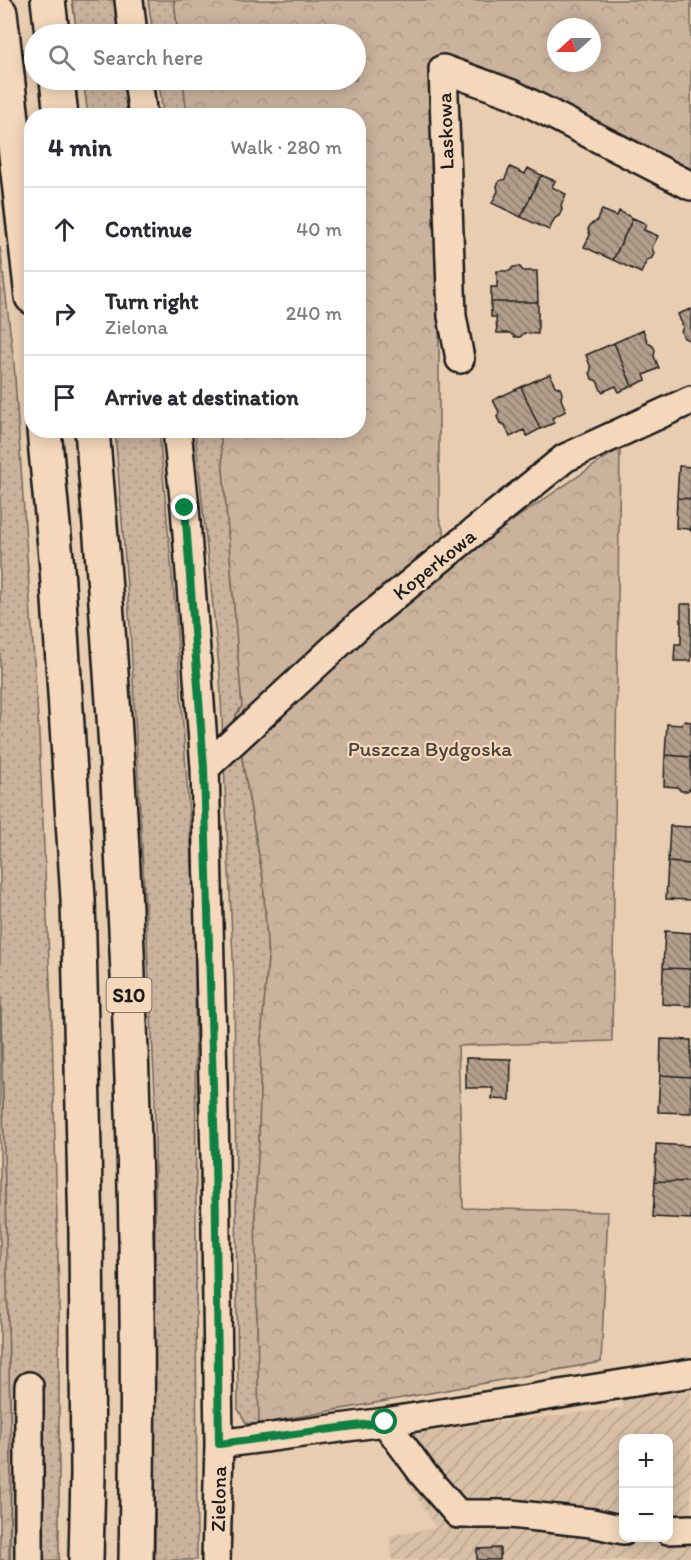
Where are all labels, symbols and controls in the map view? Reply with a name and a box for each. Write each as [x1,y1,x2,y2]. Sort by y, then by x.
north arrow [547,18,601,72]
search box [24,24,366,90]
icon: search [45,41,78,74]
text: Search here [93,44,203,71]
street label: Laskowa [431,92,459,170]
text: 4 min [48,131,112,163]
text: Walk · 280 m [230,135,342,159]
icon: ahead [48,213,81,246]
text: Continue [105,216,192,243]
text: 40 m [296,217,342,241]
text: Turn right [105,288,199,315]
icon: right [48,297,81,330]
text: 240 m [286,301,342,325]
text: Zielona [105,315,168,339]
icon: arrive [48,381,81,414]
text: Arrive at destination [105,384,299,411]
route end [171,494,197,520]
street label: Koperkowa [387,523,481,605]
park label: Puszcza Bydgoska [348,736,512,761]
road number: S10 [106,978,152,1012]
route start [371,1408,397,1434]
map controls [619,1434,673,1542]
button: + [619,1434,673,1488]
street label: Zielona [205,1466,231,1532]
button: − [619,1488,673,1542]

